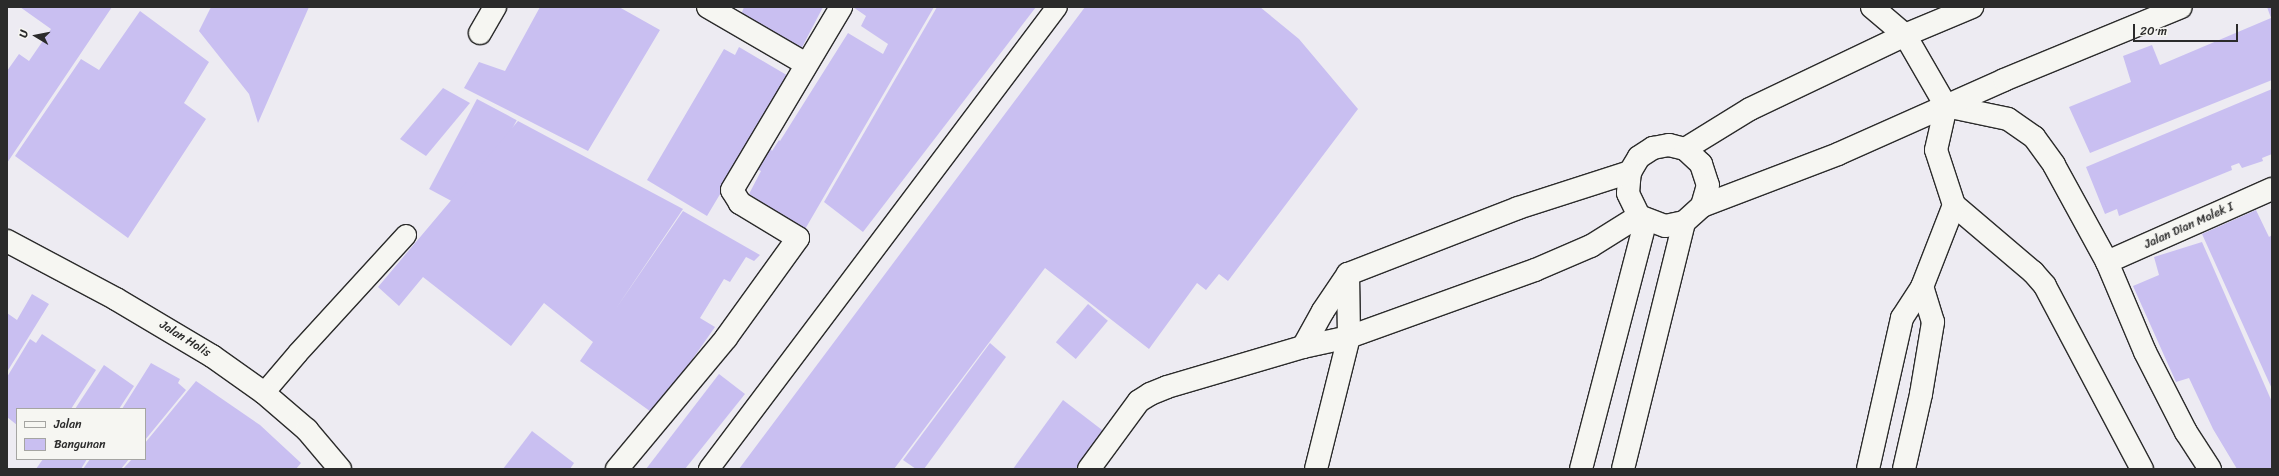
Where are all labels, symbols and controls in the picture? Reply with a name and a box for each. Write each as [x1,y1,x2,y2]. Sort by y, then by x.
north arrow [16,16,56,56]
scale bar [2135,16,2240,42]
text: 20 m [2140,20,2167,42]
text: U [14,29,34,39]
street label: Jalan Dian Molek I [2142,200,2236,252]
street label: Jalan Holis [157,318,213,360]
legend [16,408,146,460]
text: Jalan [54,413,82,435]
text: Bangunan [54,433,106,455]

